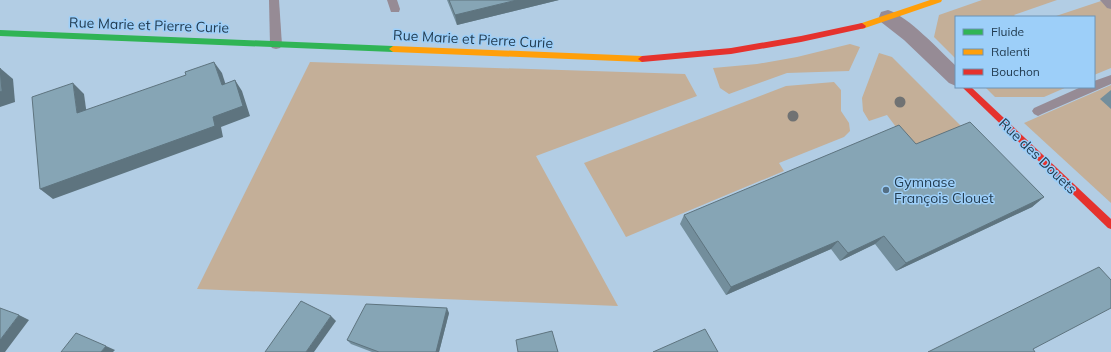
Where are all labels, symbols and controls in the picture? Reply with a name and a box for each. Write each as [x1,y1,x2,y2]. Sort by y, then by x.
street label: Rue Marie et Pierre Curie [69,13,229,37]
legend [955,16,1095,88]
text: Fluide [991,24,1024,39]
street label: Rue Marie et Pierre Curie [393,26,553,52]
text: Ralenti [991,44,1030,59]
text: Bouchon [991,64,1040,79]
street label: Rue des Douets [995,114,1081,198]
place label: Gymnase François Clouet [894,173,994,207]
marker: Gymnase François Clouet [881,185,891,195]

